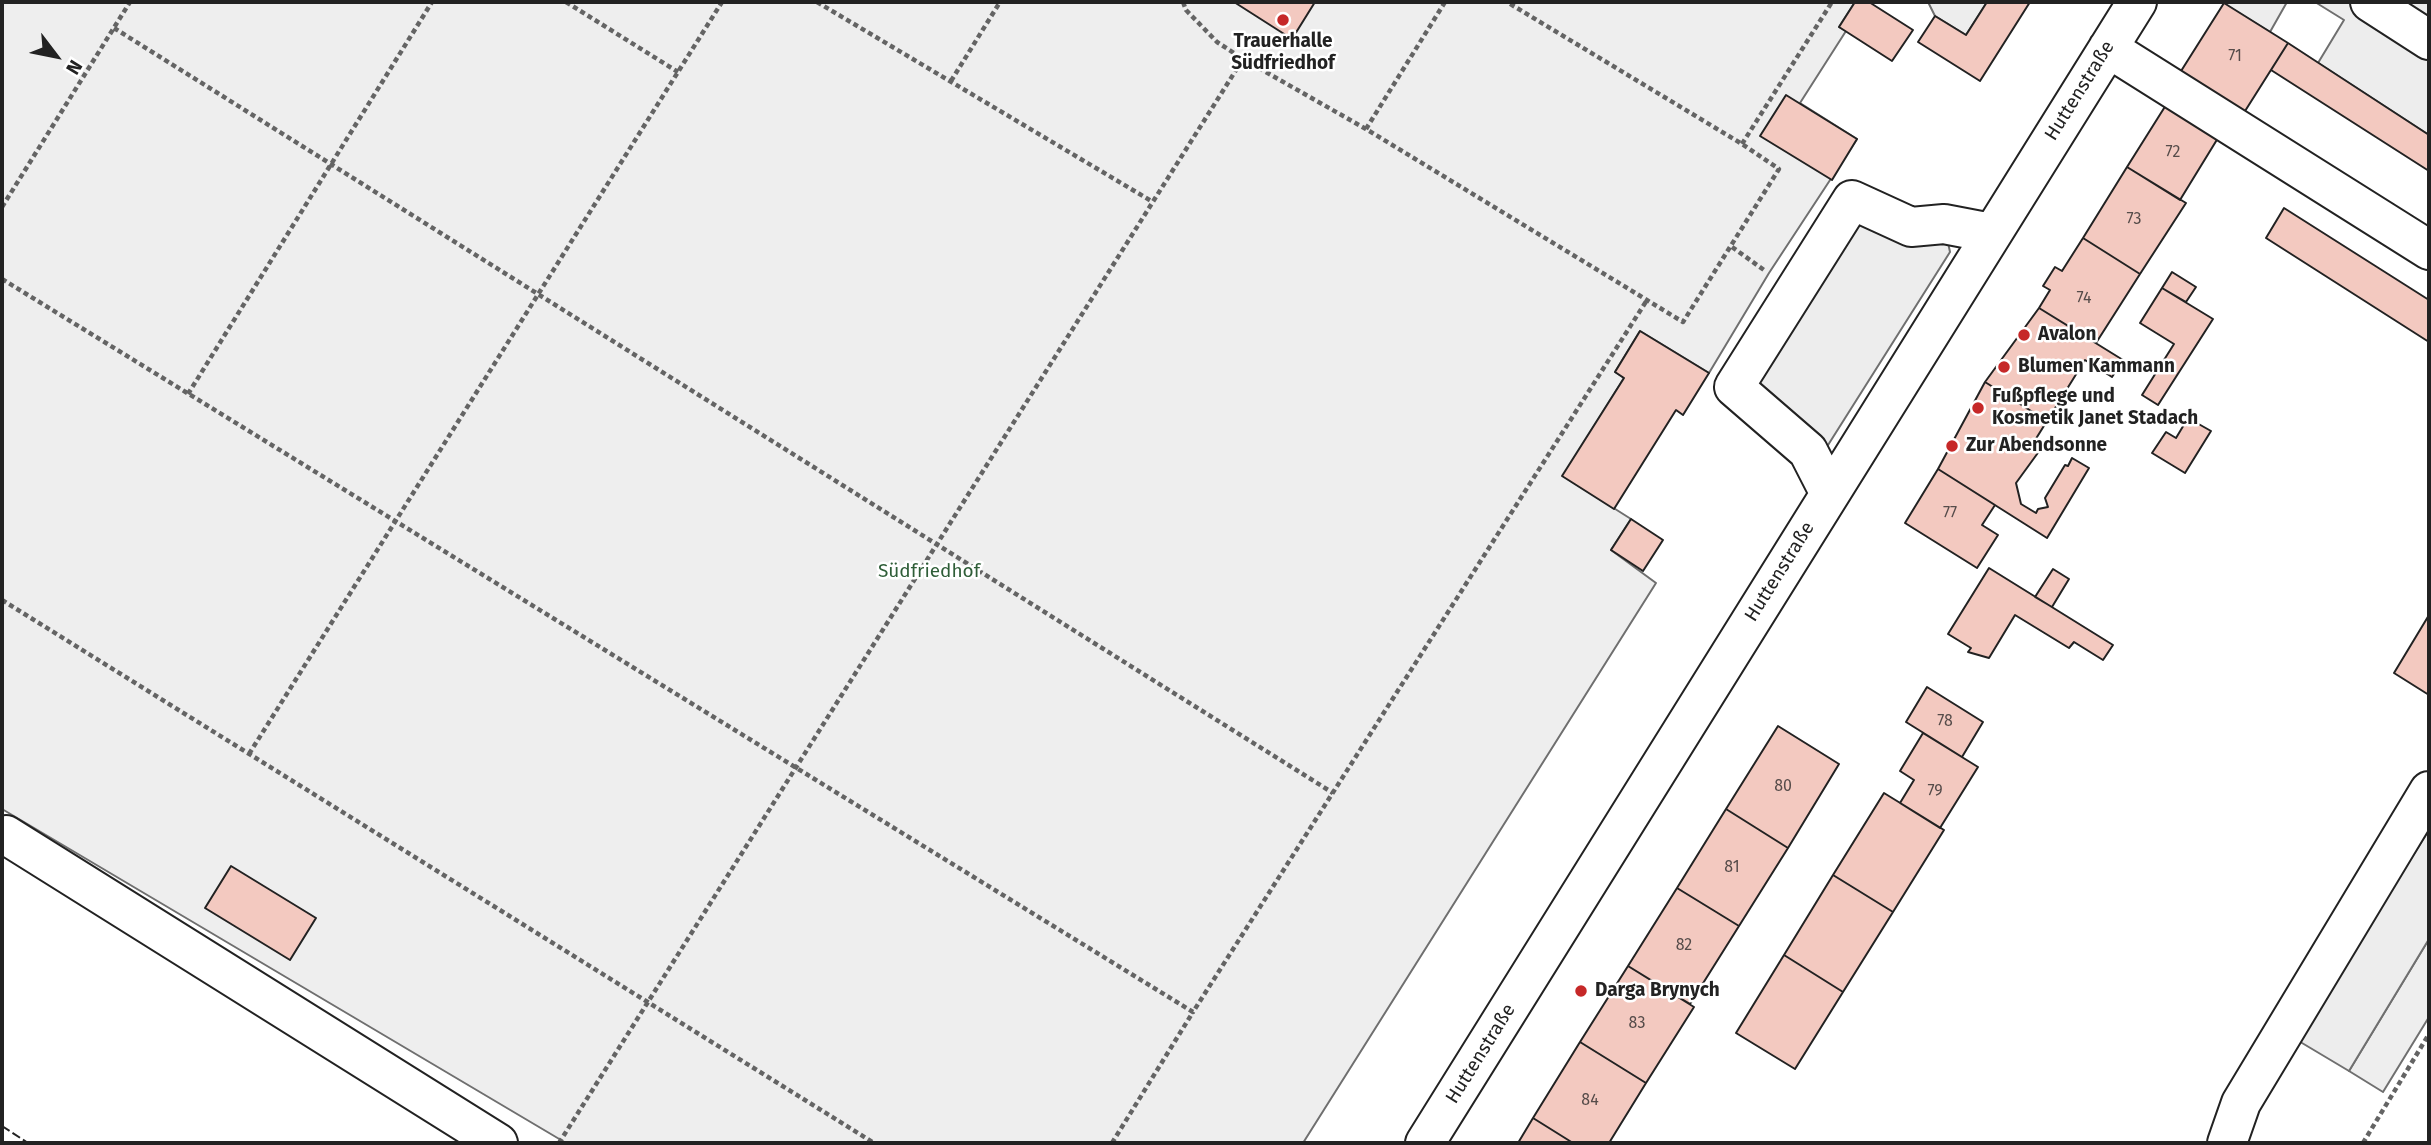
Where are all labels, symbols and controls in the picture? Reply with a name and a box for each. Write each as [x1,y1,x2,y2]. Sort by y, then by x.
marker: Trauerhalle Südfriedhof [1275,12,1291,28]
north arrow [21,21,91,91]
place label: Trauerhalle Südfriedhof [1231,31,1335,75]
street label: Huttenstraße [2040,37,2120,145]
house number: 71 [2228,47,2242,67]
text: N [61,56,87,79]
house number: 72 [2166,143,2180,163]
house number: 73 [2127,210,2141,230]
house number: 74 [2077,289,2091,309]
place label: Avalon [2038,324,2096,346]
marker: Avalon [2016,327,2032,343]
place label: Blumen Kammann [2018,356,2175,378]
marker: Blumen Kammann [1996,359,2012,375]
place label: Fußpflege und Kosmetik Janet Stadach [1992,386,2198,430]
marker: Fußpflege und Kosmetik Janet Stadach [1970,400,1986,416]
place label: Zur Abendsonne [1966,435,2107,457]
marker: Zur Abendsonne [1944,438,1960,454]
house number: 77 [1943,504,1957,524]
street label: Huttenstraße [1740,518,1820,626]
park label: Südfriedhof [878,561,980,583]
house number: 78 [1937,712,1953,732]
house number: 80 [1774,777,1792,797]
house number: 79 [1927,782,1943,802]
house number: 81 [1724,858,1740,878]
house number: 82 [1676,936,1692,956]
place label: Darga Brynych [1595,980,1720,1002]
marker: Darga Brynych [1573,983,1589,999]
street label: Huttenstraße [1441,1000,1521,1108]
house number: 83 [1629,1014,1645,1034]
house number: 84 [1581,1091,1599,1111]

